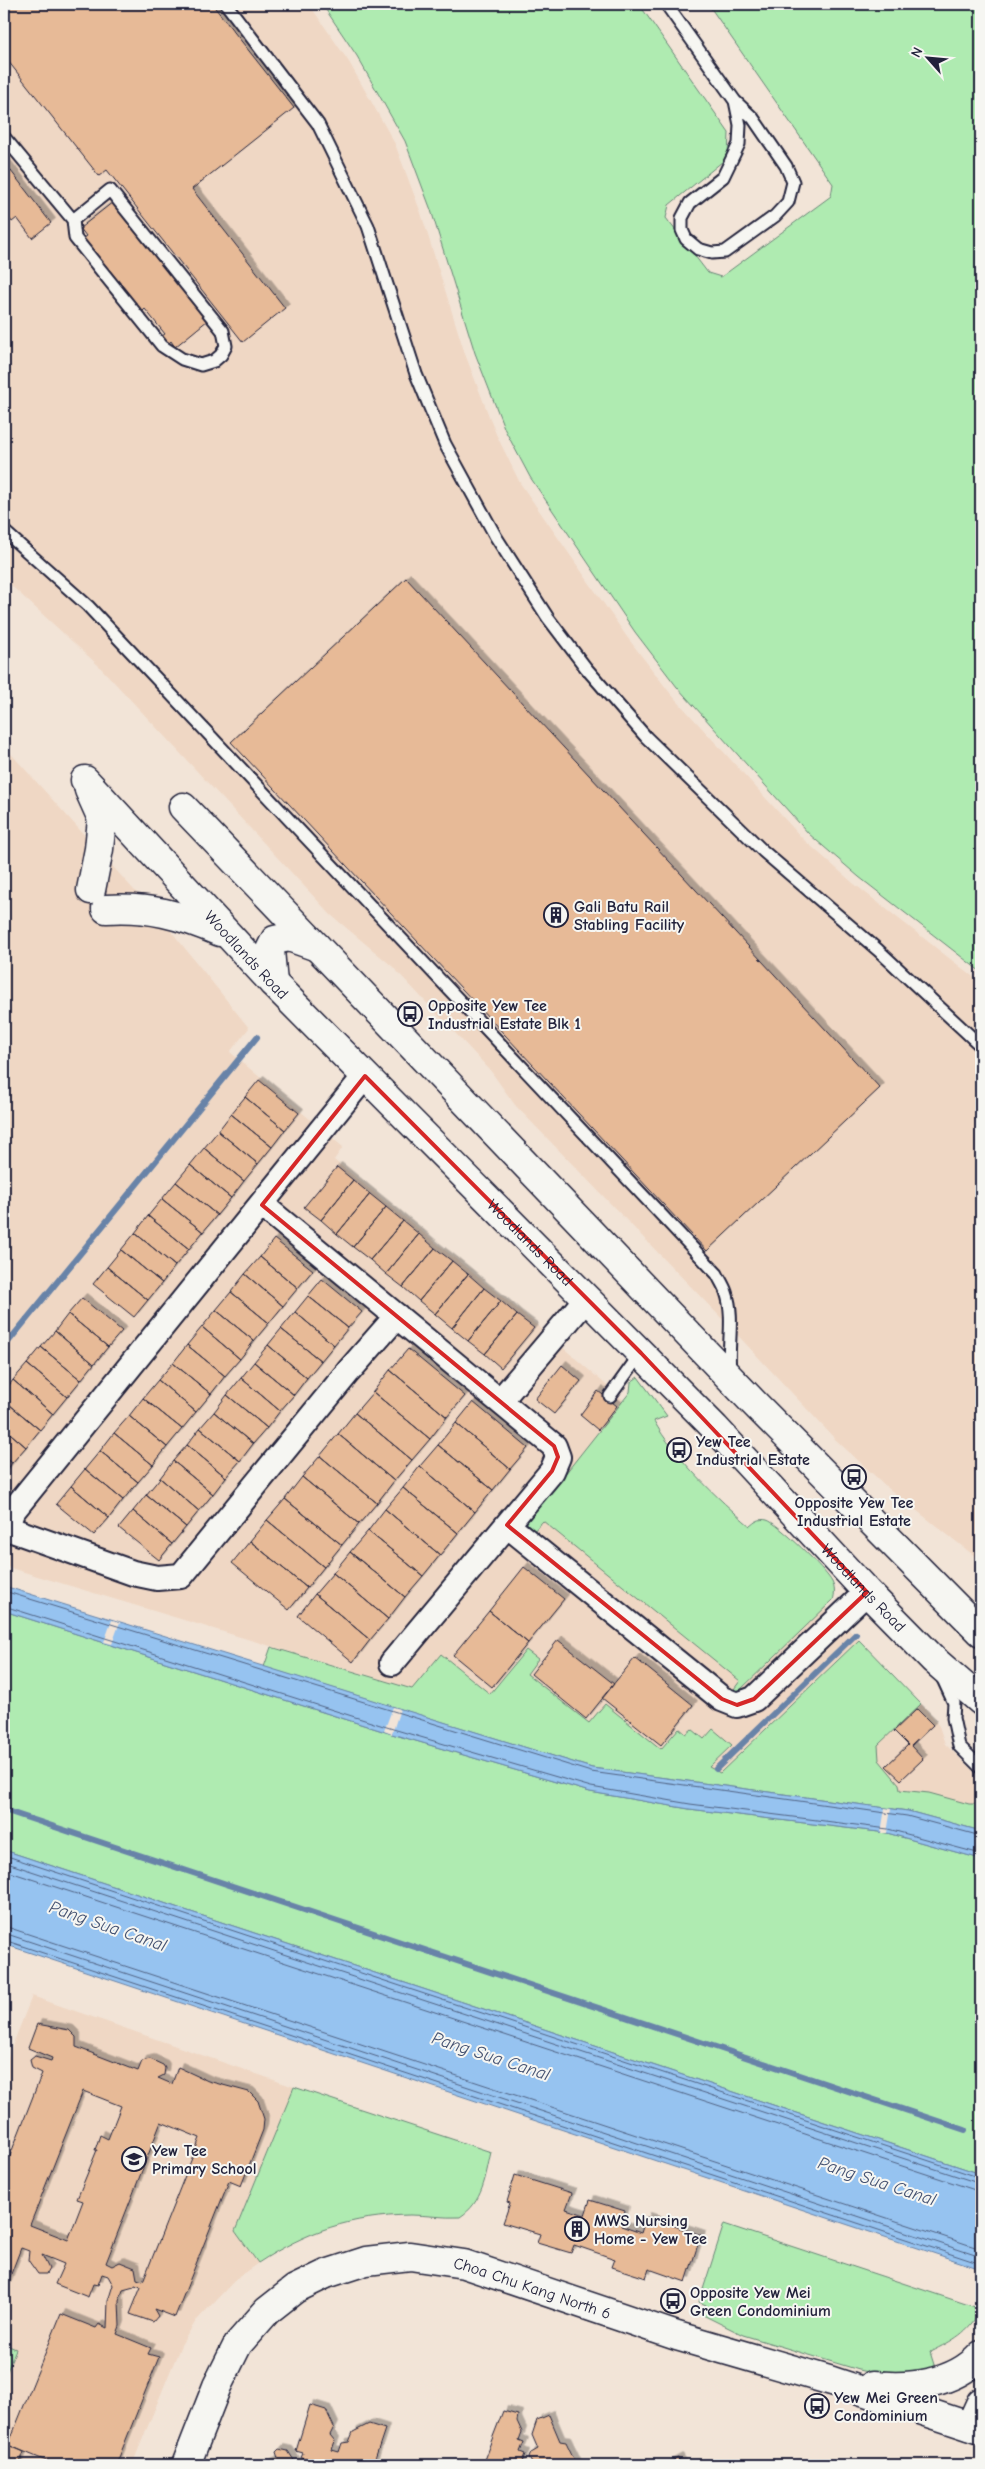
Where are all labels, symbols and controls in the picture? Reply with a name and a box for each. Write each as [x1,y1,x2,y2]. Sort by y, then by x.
north arrow [902,32,952,82]
text: N [907,44,927,60]
place label: Gali Batu Rail Stabling Facility [574,898,685,934]
building icon: Gali Batu Rail Stabling Facility [543,902,569,928]
street label: Woodlands Road [201,907,292,1003]
place label: Opposite Yew Tee Industrial Estate Blk 1 [428,997,581,1033]
bus stop icon: Opposite Yew Tee Industrial Estate Blk 1 [397,1001,423,1027]
street label: Woodlands Road [483,1196,576,1290]
place label: Yew Tee Industrial Estate [696,1433,810,1469]
bus stop icon: Yew Tee Industrial Estate [666,1437,692,1463]
bus stop icon: Opposite Yew Tee Industrial Estate [841,1464,867,1490]
place label: Opposite Yew Tee Industrial Estate [795,1494,914,1530]
street label: Woodlands Road [817,1541,909,1636]
water label: Pang Sua Canal [46,1897,170,1957]
water label: Pang Sua Canal [429,2028,553,2086]
place label: Yew Tee Primary School [152,2142,257,2178]
school or university icon: Yew Tee Primary School [121,2146,147,2172]
water label: Pang Sua Canal [815,2153,939,2211]
place label: MWS Nursing Home - Yew Tee [594,2212,707,2248]
building icon: MWS Nursing Home - Yew Tee [564,2216,590,2242]
street label: Choa Chu Kang North 6 [452,2255,613,2323]
place label: Opposite Yew Mei Green Condominium [690,2284,831,2320]
bus stop icon: Opposite Yew Mei Green Condominium [660,2288,686,2314]
place label: Yew Mei Green Condominium [834,2389,938,2425]
bus stop icon: Yew Mei Green Condominium [804,2393,830,2419]

